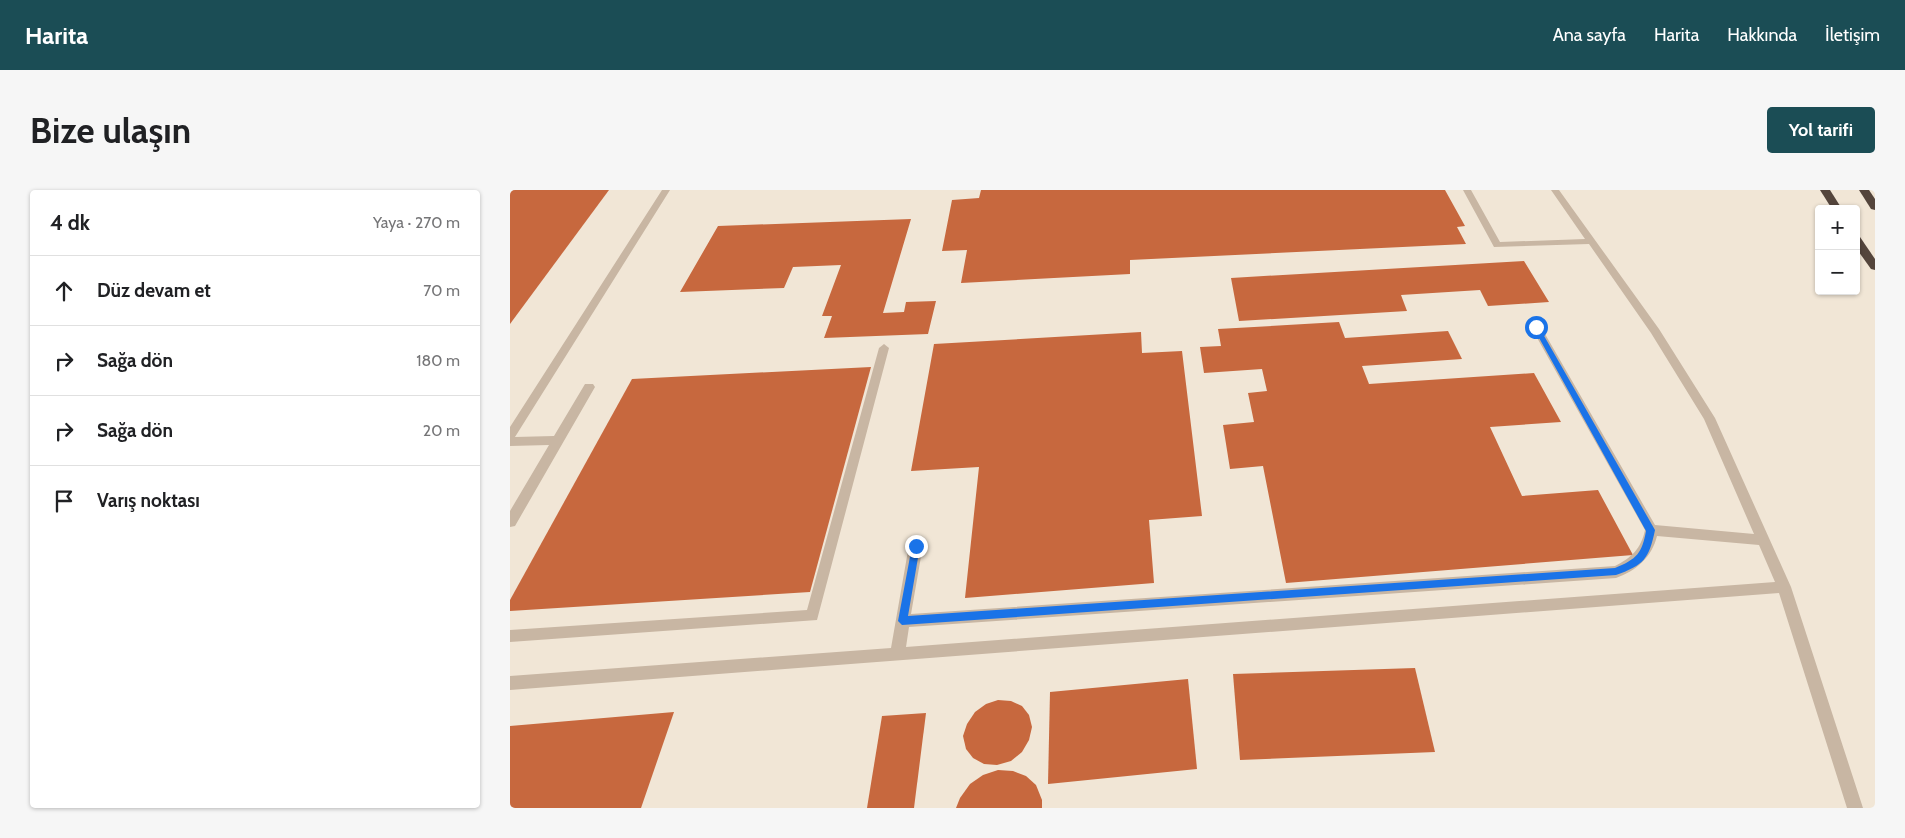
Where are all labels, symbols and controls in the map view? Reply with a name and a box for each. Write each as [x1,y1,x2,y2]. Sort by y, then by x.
text: Harita [25,21,88,50]
text: Ana sayfa [1553,24,1626,46]
text: Harita [1654,24,1699,46]
text: Hakkında [1727,24,1797,46]
text: İletişim [1825,24,1880,46]
button: Yol tarifi [1767,107,1875,153]
text: Bize ulaşın [30,109,191,152]
map controls [1815,205,1860,295]
button: + [1815,205,1860,250]
text: 4 dk [50,210,90,235]
text: Yaya · 270 m [373,213,460,232]
button: − [1815,250,1860,295]
icon: ahead [50,277,78,305]
text: Düz devam et [97,279,211,302]
text: 70 m [423,281,460,300]
route start [1525,316,1548,339]
icon: right [50,347,78,375]
text: Sağa dön [97,349,173,372]
text: 180 m [416,351,460,370]
icon: right [50,417,78,445]
text: Sağa dön [97,419,173,442]
text: 20 m [423,421,460,440]
icon: arrive [50,487,78,515]
text: Varış noktası [97,489,200,512]
route end [905,535,928,558]

